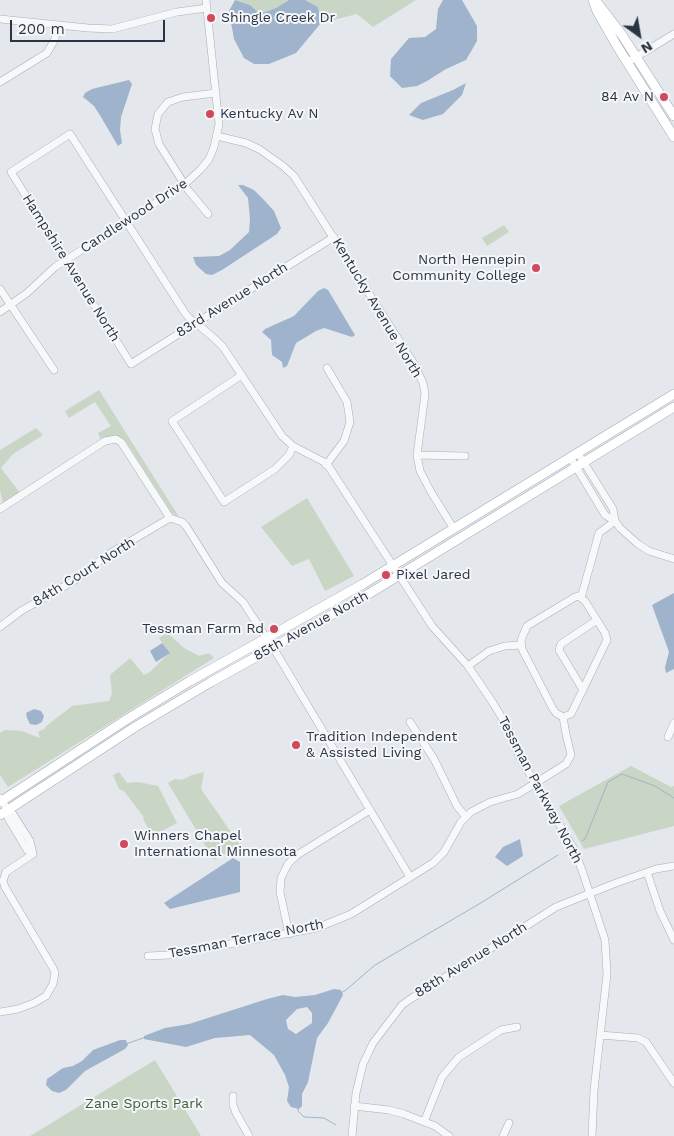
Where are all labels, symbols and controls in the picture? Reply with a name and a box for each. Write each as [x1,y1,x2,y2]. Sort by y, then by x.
scale bar [12,10,168,42]
place label: Shingle Creek Dr [221,10,335,26]
north arrow [614,10,664,60]
marker: Shingle Creek Dr [205,12,217,24]
text: 200 m [18,20,65,38]
text: N [638,38,656,57]
place label: 84 Av N [601,89,654,105]
marker: 84 Av N [658,91,670,103]
place label: Kentucky Av N [220,106,319,122]
marker: Kentucky Av N [204,108,216,120]
street label: Candlewood Drive [78,175,190,257]
street label: Hampshire Avenue North [19,191,123,345]
street label: Kentucky Avenue North [329,235,425,381]
place label: North Hennepin Community College [392,252,526,284]
street label: 83rd Avenue North [173,259,291,341]
marker: North Hennepin Community College [530,262,542,274]
street label: 84th Court North [30,534,138,610]
place label: Pixel Jared [396,567,471,583]
marker: Pixel Jared [380,569,392,581]
street label: 85th Avenue North [251,587,371,665]
place label: Tessman Farm Rd [142,621,264,637]
marker: Tessman Farm Rd [268,623,280,635]
street label: Tessman Parkway North [494,714,586,866]
place label: Tradition Independent & Assisted Living [306,729,457,762]
marker: Tradition Independent & Assisted Living [290,739,302,751]
place label: Winners Chapel International Minnesota [134,828,297,860]
marker: Winners Chapel International Minnesota [118,838,130,850]
street label: Tessman Terrace North [167,916,325,962]
street label: 88th Avenue North [412,919,530,1001]
park label: Zane Sports Park [85,1096,203,1112]

